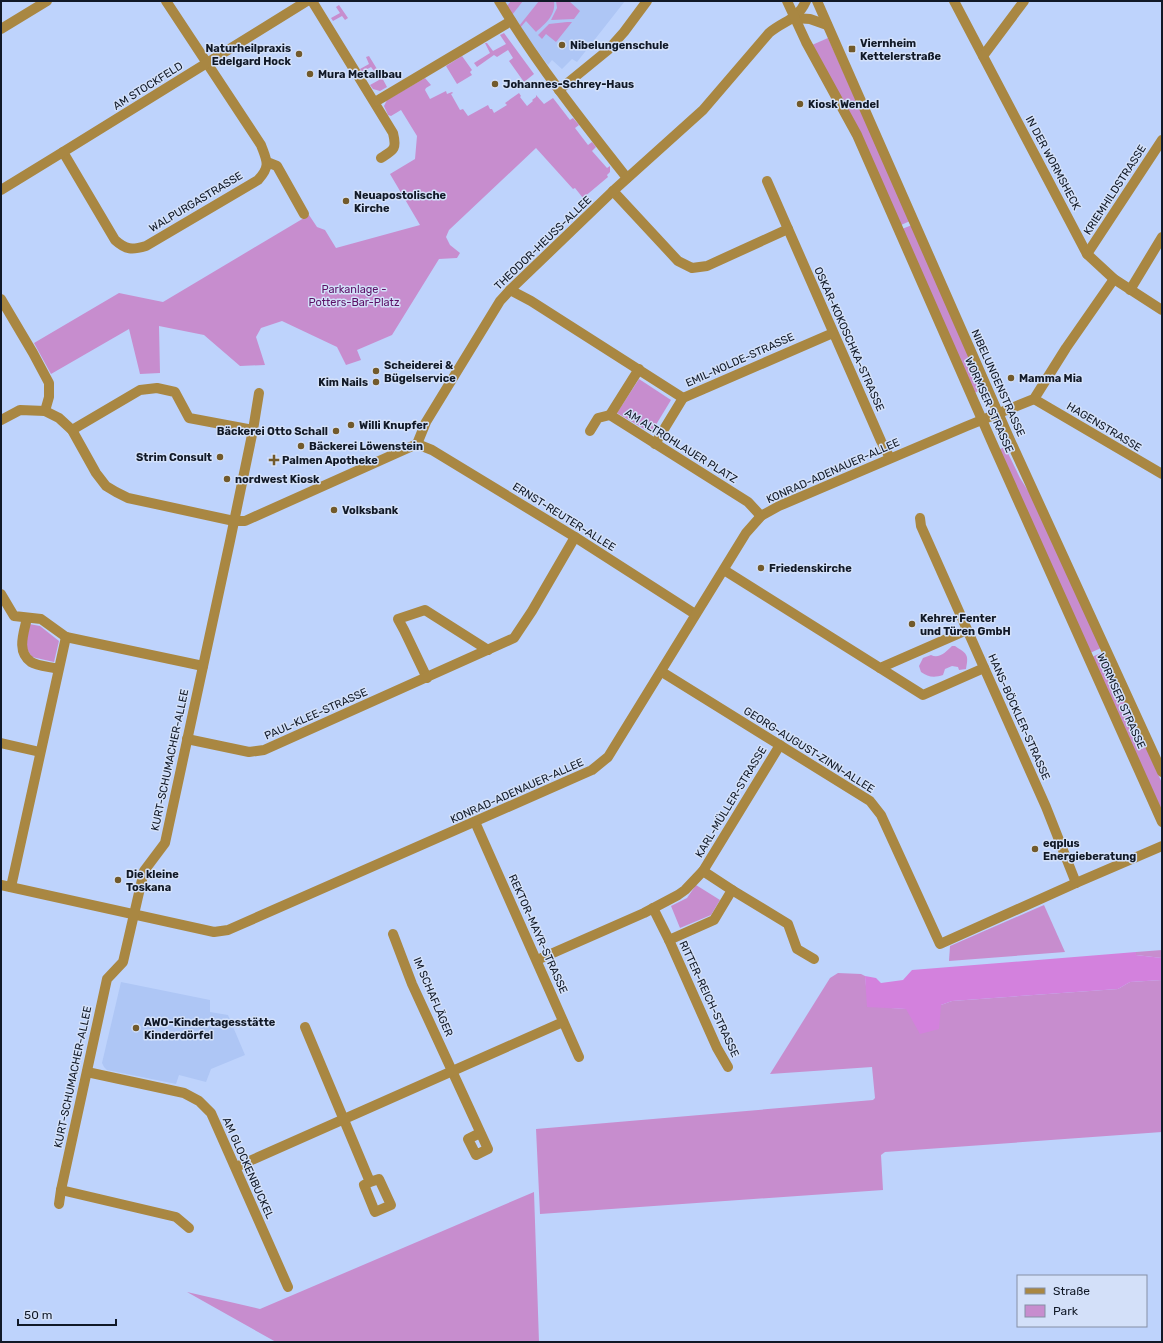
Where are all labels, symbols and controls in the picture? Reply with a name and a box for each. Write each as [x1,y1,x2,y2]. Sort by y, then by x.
place label: Viernheim Kettelerstraße [860,37,942,63]
place label: Nibelungenschule [570,39,669,52]
marker: Nibelungenschule [557,40,567,50]
place label: Naturheilpraxis Edelgard Hock [205,42,292,68]
marker: Viernheim Kettelerstraße [847,44,857,54]
marker: Naturheilpraxis Edelgard Hock [294,49,304,59]
street label: AM STOCKFELD [111,59,185,113]
place label: Mura Metallbau [318,68,402,81]
marker: Mura Metallbau [305,69,315,79]
place label: Johannes-Schrey-Haus [503,78,634,91]
marker: Johannes-Schrey-Haus [490,79,500,89]
place label: Kiosk Wendel [808,98,879,111]
marker: Kiosk Wendel [795,99,805,109]
street label: IN DER WORMSHECK [1023,114,1083,213]
street label: KRIEMHILDSTRASSE [1081,142,1149,237]
street label: WALPURGASTRASSE [147,169,245,235]
place label: Neuapostolische Kirche [354,189,447,215]
street label: THEODOR-HEUSS-ALLEE [492,193,594,293]
marker: Neuapostolische Kirche [341,196,351,206]
street label: OSKAR-KOKOSCHKA-STRASSE [811,265,887,413]
park label: Parkanlage - Potters-Bar-Platz [309,283,400,309]
street label: NIBELUNGENSTRASSE [969,327,1028,439]
street label: EMIL-NOLDE-STRASSE [684,330,797,390]
street label: WORMSER STRASSE [962,355,1016,455]
place label: Scheiderei & Bügelservice [384,359,456,385]
marker: Scheiderei & Bügelservice [371,366,381,376]
place label: Mamma Mia [1019,372,1082,385]
marker: Mamma Mia [1006,373,1016,383]
place label: Kim Nails [318,376,368,389]
marker: Kim Nails [371,377,381,387]
street label: HAGENSTRASSE [1064,400,1144,455]
street label: AM ALTROHLAUER PLATZ [622,406,740,486]
place label: Willi Knupfer [359,419,428,432]
marker: Willi Knupfer [346,420,356,430]
place label: Bäckerei Otto Schall [217,425,328,438]
marker: Bäckerei Otto Schall [331,426,341,436]
street label: KONRAD-ADENAUER-ALLEE [764,436,902,506]
place label: Bäckerei Löwenstein [309,440,423,453]
marker: Bäckerei Löwenstein [296,441,306,451]
place label: Strim Consult [136,451,212,464]
marker: Strim Consult [215,452,225,462]
place label: Palmen Apotheke [282,454,378,467]
marker: Palmen Apotheke [269,455,279,465]
place label: nordwest Kiosk [235,473,320,486]
marker: nordwest Kiosk [222,474,232,484]
street label: ERNST-REUTER-ALLEE [510,480,618,554]
place label: Volksbank [342,504,399,517]
marker: Volksbank [329,505,339,515]
place label: Friedenskirche [769,562,852,575]
marker: Friedenskirche [756,563,766,573]
place label: Kehrer Fenter und Türen GmbH [920,612,1011,638]
marker: Kehrer Fenter und Türen GmbH [907,619,917,629]
street label: WORMSER STRASSE [1094,651,1148,751]
street label: HANS-BÖCKLER-STRASSE [985,652,1053,782]
street label: PAUL-KLEE-STRASSE [263,685,370,743]
street label: KURT-SCHUMACHER-ALLEE [149,687,191,832]
street label: GEORG-AUGUST-ZINN-ALLEE [741,704,877,796]
street label: KARL-MÜLLER-STRASSE [693,744,770,860]
street label: KONRAD-ADENAUER-ALLEE [448,756,586,826]
place label: eqplus Energieberatung [1043,837,1136,863]
marker: eqplus Energieberatung [1030,844,1040,854]
place label: Die kleine Toskana [126,868,179,894]
street label: REKTOR-MAYR-STRASSE [506,872,570,996]
marker: Die kleine Toskana [113,875,123,885]
street label: RITTER-REICH-STRASSE [676,939,742,1060]
street label: IM SCHAFLÄGER [410,955,456,1039]
street label: KURT-SCHUMACHER-ALLEE [52,1004,94,1149]
place label: AWO-Kindertagesstätte Kinderdörfel [144,1016,276,1042]
marker: AWO-Kindertagesstätte Kinderdörfel [131,1023,141,1033]
street label: AM GLOCKENBUCKEL [220,1115,276,1221]
legend [1017,1275,1147,1327]
text: Straße [1053,1284,1090,1298]
scale bar [18,1301,116,1327]
text: Park [1053,1304,1079,1318]
text: 50 m [24,1308,52,1322]

